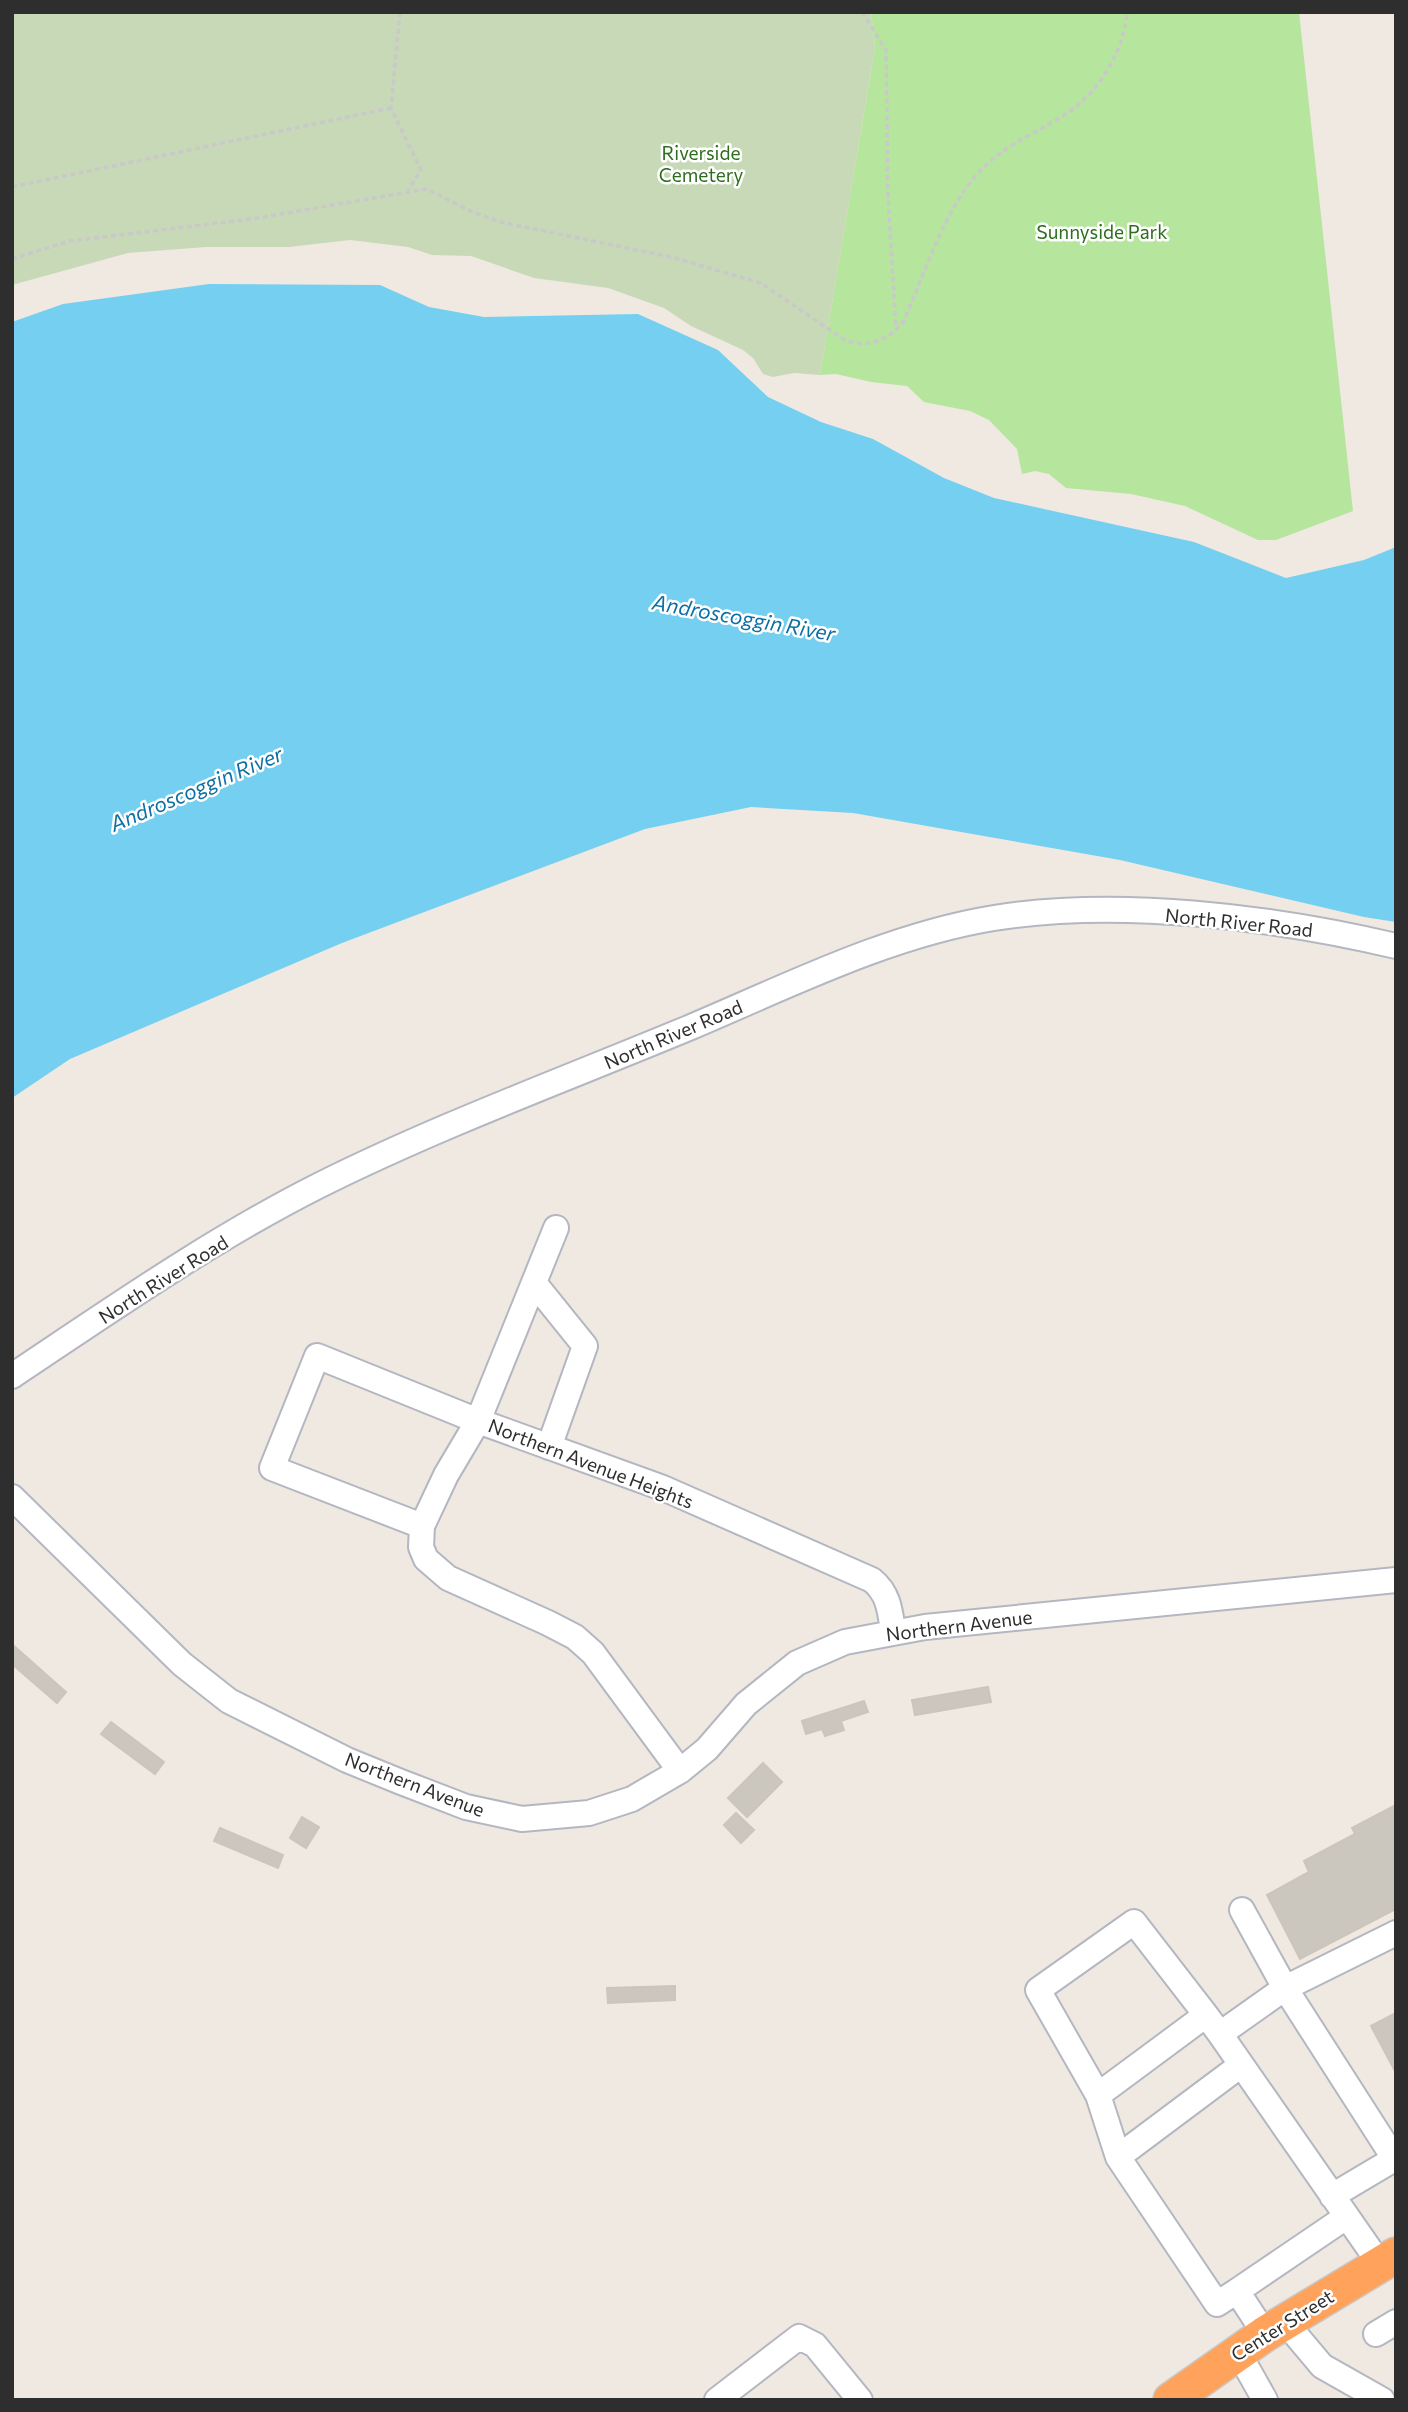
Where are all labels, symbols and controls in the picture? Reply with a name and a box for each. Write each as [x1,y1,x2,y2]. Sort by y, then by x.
park label: Riverside Cemetery [659,141,743,186]
park label: Sunnyside Park [1037,220,1167,243]
water label: Androscoggin River [650,588,838,645]
water label: Androscoggin River [105,740,287,836]
street label: North River Road [1164,903,1314,941]
street label: North River Road [600,994,746,1074]
street label: North River Road [94,1230,232,1328]
street label: Northern Avenue Heights [485,1413,697,1513]
street label: Northern Avenue [884,1605,1034,1645]
street label: Northern Avenue [342,1747,488,1821]
street label: Center Street [1226,2284,1338,2366]

